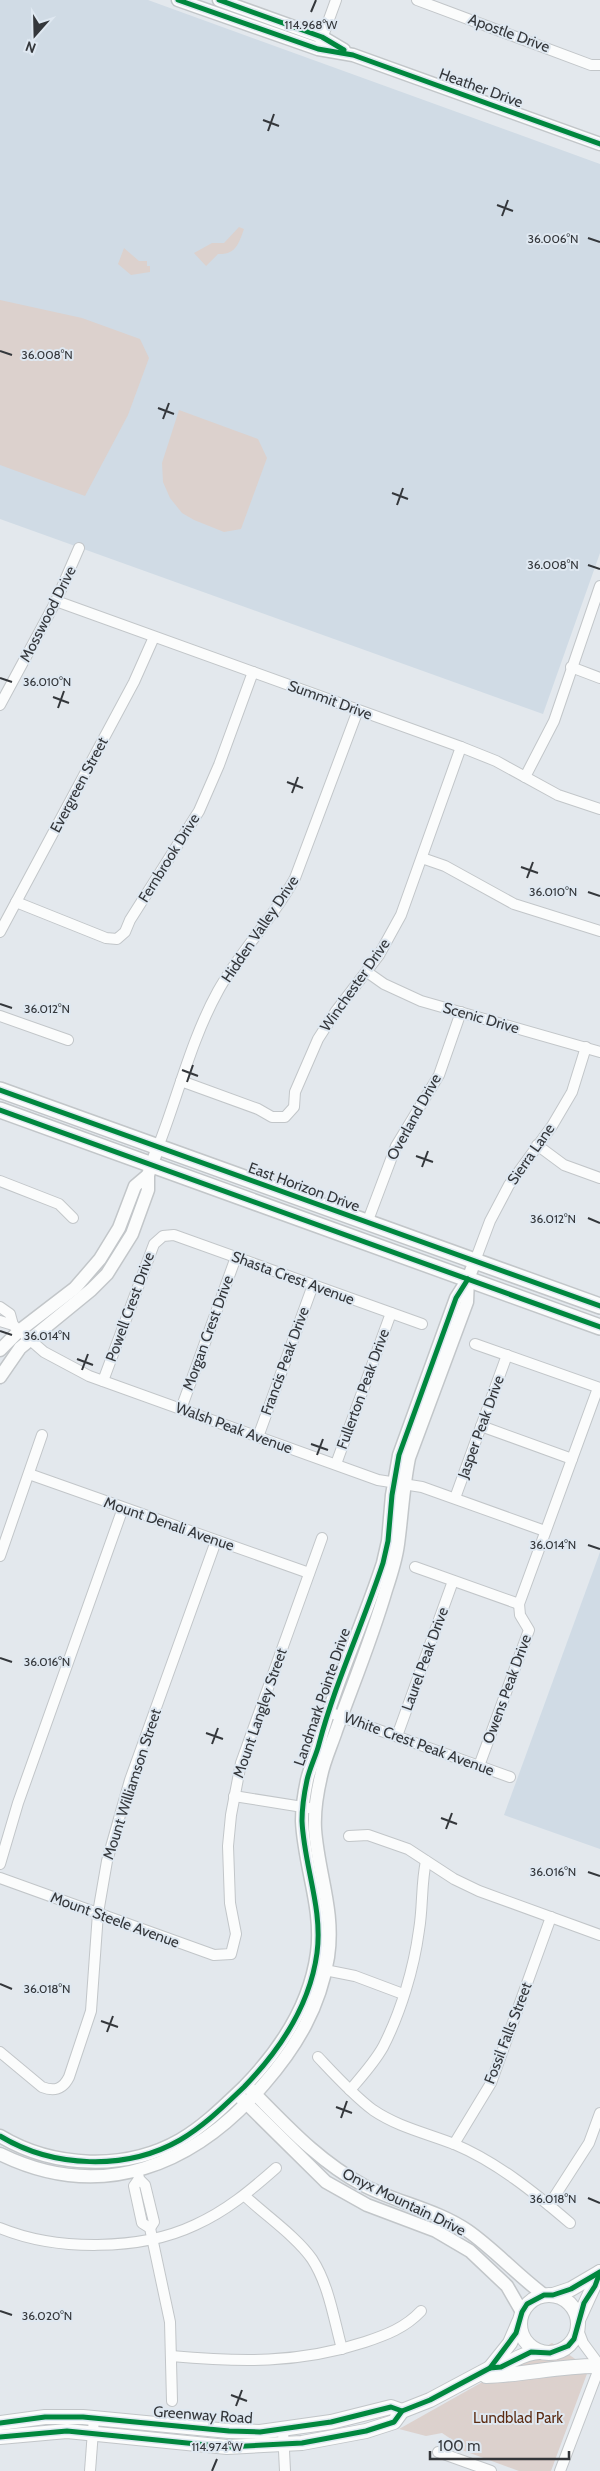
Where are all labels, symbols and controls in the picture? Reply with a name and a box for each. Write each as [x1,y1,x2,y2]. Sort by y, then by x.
north arrow [10,10,60,60]
street label: Apostle Drive [466,10,552,56]
text: 114.968°W [285,17,338,32]
text: N [23,37,38,57]
street label: Heather Drive [437,65,526,112]
text: 36.006°N [528,231,578,246]
text: 36.008°N [21,347,73,362]
text: 36.008°N [527,557,579,572]
street label: Mosswood Drive [16,563,80,665]
text: 36.010°N [23,674,71,689]
street label: Summit Drive [286,676,375,724]
street label: Evergreen Street [46,734,112,836]
street label: Fernbrook Drive [135,810,204,906]
street label: Hidden Valley Drive [218,872,302,986]
text: 36.010°N [529,884,577,899]
street label: Winchester Drive [316,935,394,1035]
street label: Scenic Drive [441,999,522,1038]
text: 36.012°N [24,1001,70,1016]
street label: Overland Drive [383,1071,445,1163]
street label: Sierra Lane [503,1120,559,1188]
street label: East Horizon Drive [246,1158,362,1216]
text: 36.012°N [530,1211,576,1226]
street label: Shasta Crest Avenue [229,1247,357,1309]
street label: Powell Crest Drive [102,1250,158,1364]
street label: Morgan Crest Drive [179,1273,237,1393]
street label: Francis Peak Drive [257,1304,313,1418]
street label: Fullerton Peak Drive [333,1326,393,1452]
text: 36.014°N [24,1328,70,1343]
street label: Jasper Peak Drive [454,1373,508,1482]
street label: Walsh Peak Avenue [173,1399,295,1458]
street label: Mount Denali Avenue [102,1493,237,1555]
text: 36.014°N [530,1537,576,1552]
street label: Laurel Peak Drive [398,1605,452,1713]
street label: Landmark Pointe Drive [290,1626,354,1768]
street label: Owens Peak Drive [479,1632,535,1746]
street label: Mount Langley Street [229,1646,291,1780]
text: 36.016°N [24,1654,70,1669]
street label: Mount Williamson Street [99,1706,165,1862]
street label: White Crest Peak Avenue [341,1708,497,1780]
text: 36.016°N [530,1864,576,1879]
street label: Mount Steele Avenue [48,1888,182,1952]
street label: Fossil Falls Street [480,1980,536,2086]
text: 36.018°N [23,1981,71,1996]
street label: Onyx Mountain Drive [339,2164,469,2240]
text: 36.018°N [529,2191,577,2206]
text: 36.020°N [22,2308,72,2323]
street label: Greenway Road [153,2403,253,2427]
park label: Lundblad Park [473,2409,563,2427]
scale bar [430,2428,569,2460]
text: 100 m [438,2437,480,2455]
text: 114.974°W [191,2439,243,2454]

